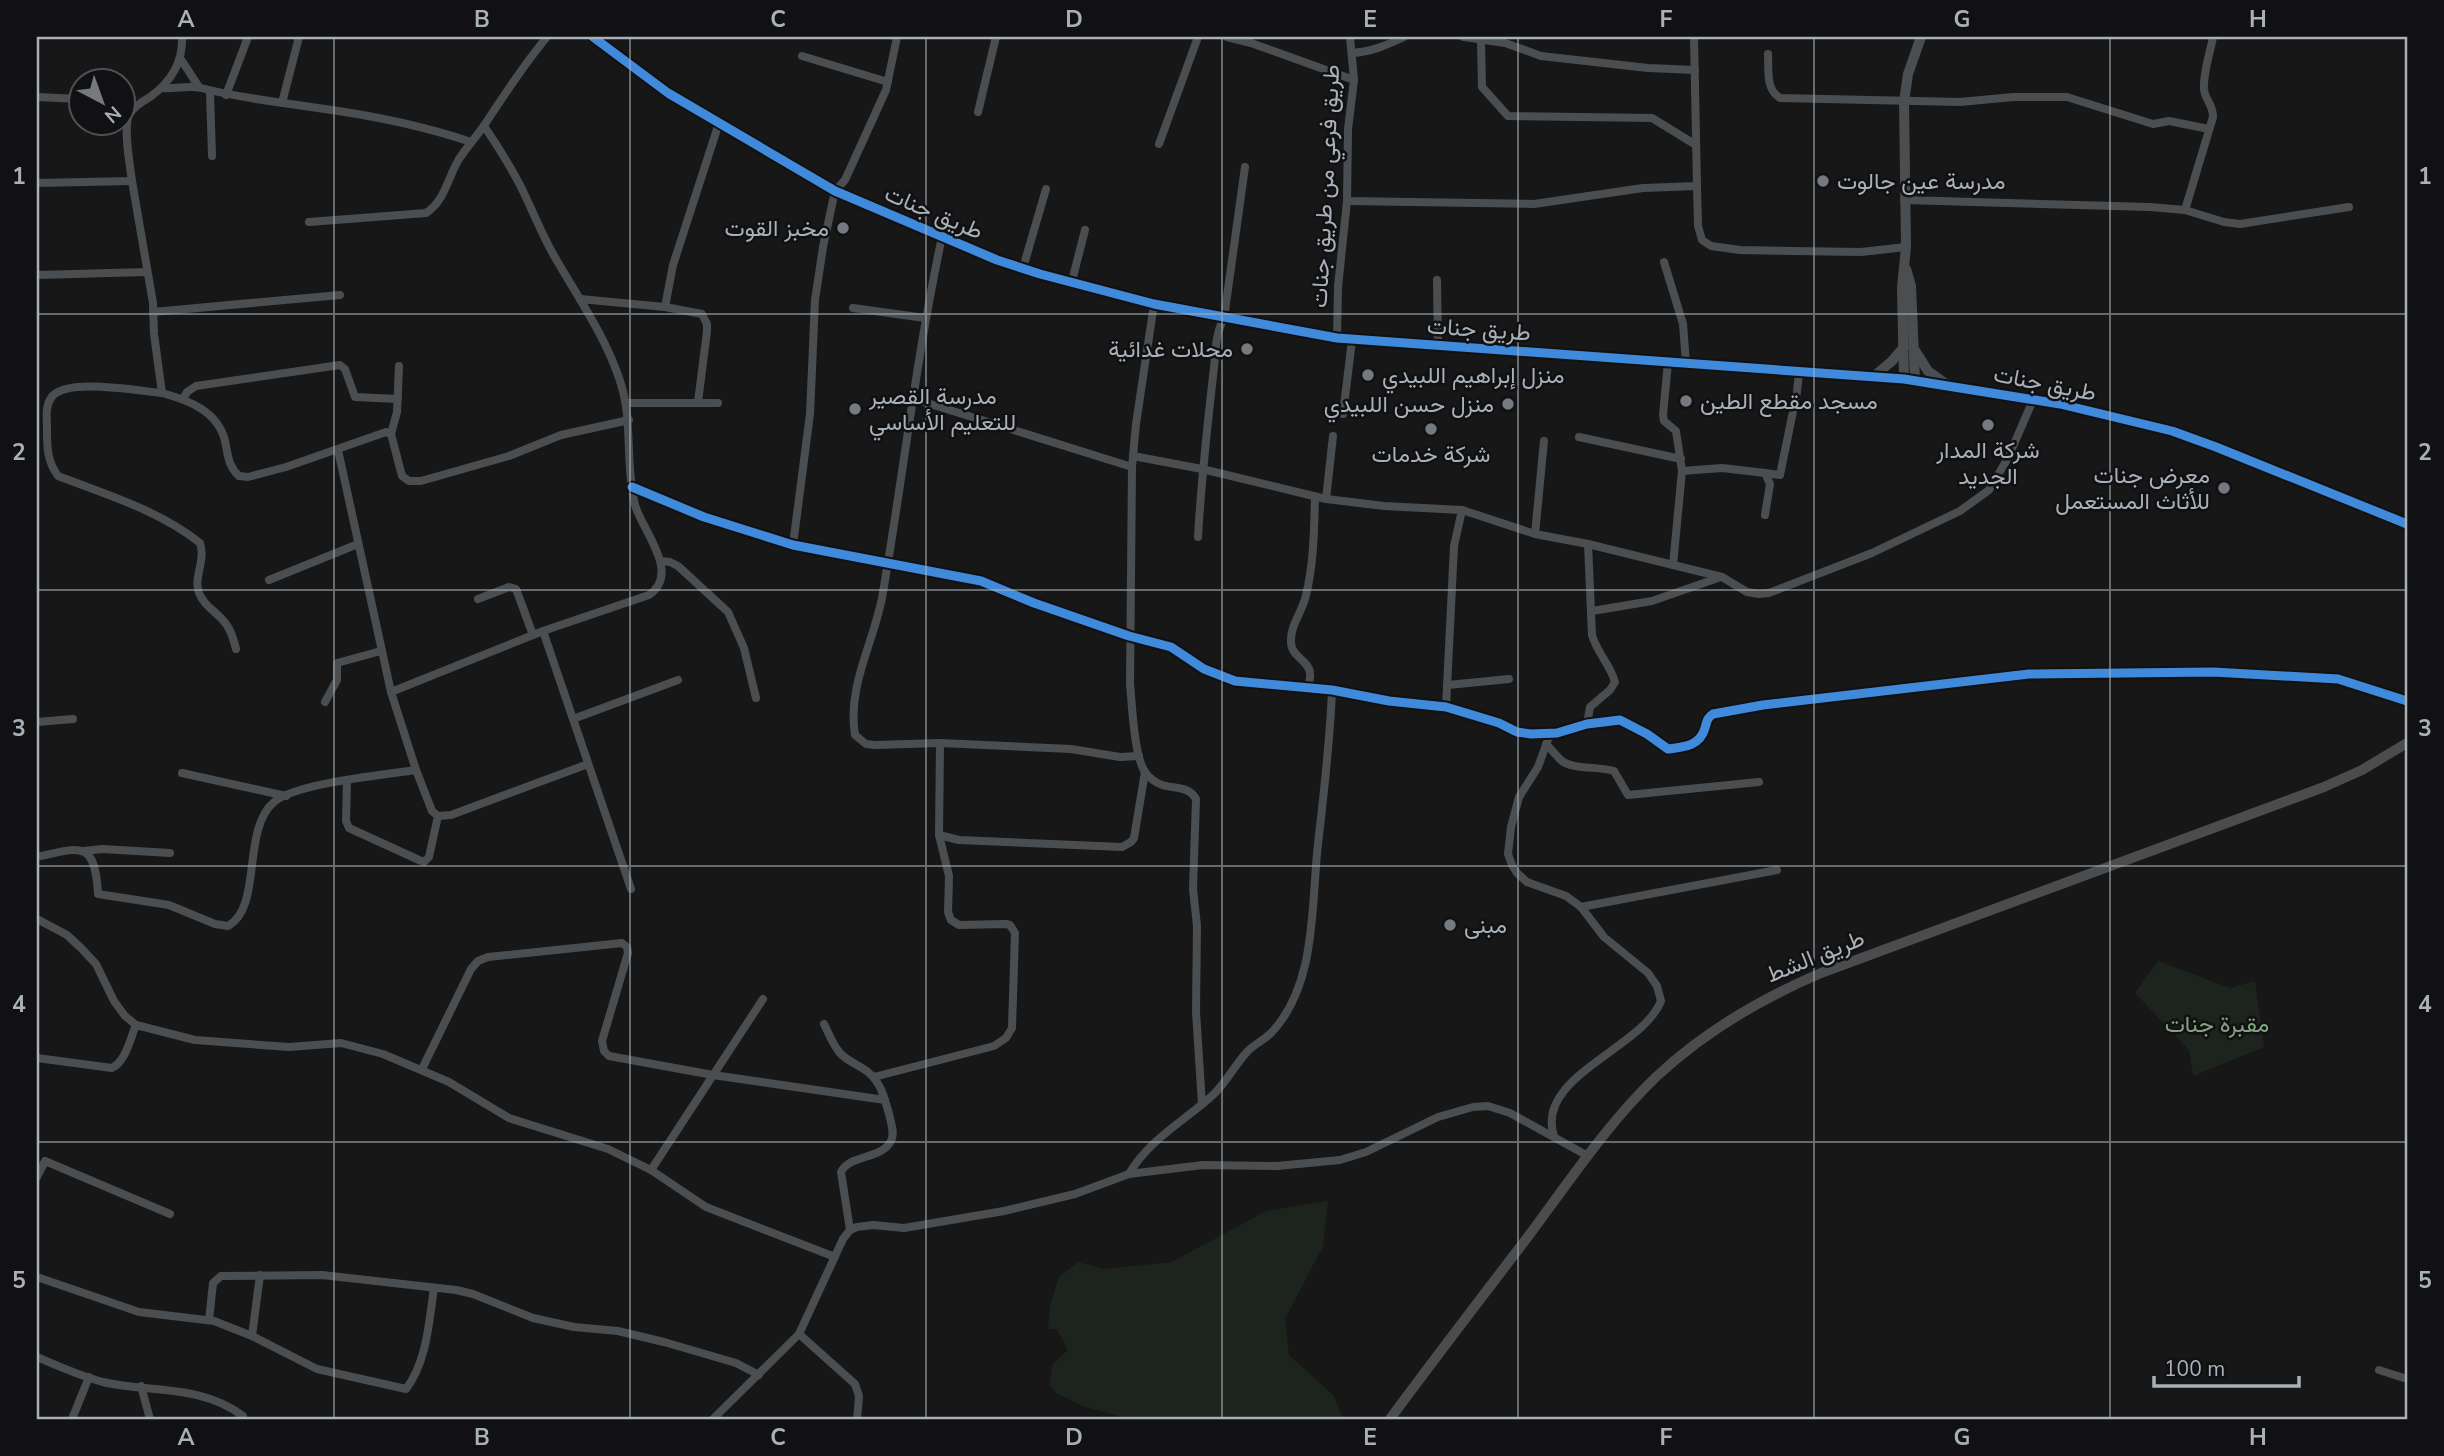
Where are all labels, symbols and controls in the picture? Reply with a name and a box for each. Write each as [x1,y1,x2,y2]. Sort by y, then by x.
text: A [177,4,195,35]
text: B [474,4,490,35]
text: C [770,4,786,35]
text: D [1065,4,1083,35]
text: E [1363,4,1377,35]
text: F [1660,4,1673,35]
text: G [1954,4,1970,35]
text: H [2249,4,2267,35]
street label: طريق فرعي من طريق جنات [1304,63,1350,309]
north arrow [66,66,136,136]
text: N [99,100,126,129]
text: 1 [12,161,26,192]
text: 1 [2418,161,2432,192]
place label: مدرسة عين جالوت [1837,166,2006,197]
marker: مدرسة عين جالوت [1815,173,1831,189]
street label: طريق جنات [880,178,988,247]
place label: مخبز القوت [725,213,829,244]
marker: مخبز القوت [835,220,851,236]
street label: طريق جنات [1426,310,1532,349]
place label: محلات غدائية [1108,334,1233,365]
marker: محلات غدائية [1239,341,1255,357]
street label: طريق جنات [1991,358,2099,409]
place label: منزل إبراهيم اللبيدي [1382,360,1564,394]
marker: منزل إبراهيم اللبيدي [1360,367,1376,383]
place label: مدرسة القصير للتعليم الأساسي [868,381,1016,441]
place label: مسجد مقطع الطين [1700,386,1878,417]
place label: منزل حسن اللبيدي [1324,389,1494,423]
marker: مسجد مقطع الطين [1678,393,1694,409]
marker: منزل حسن اللبيدي [1500,396,1516,412]
marker: مدرسة القصير للتعليم الأساسي [847,401,863,417]
marker: شركة المدار الجديد [1980,417,1996,433]
marker: شركة خدمات [1423,421,1439,437]
place label: شركة المدار الجديد [1935,435,2040,492]
text: 2 [12,437,26,468]
text: 2 [2418,437,2432,468]
place label: شركة خدمات [1372,439,1490,470]
place label: معرض جنات للأثاث المستعمل [2055,460,2210,517]
marker: معرض جنات للأثاث المستعمل [2216,480,2232,496]
text: 3 [12,713,26,744]
text: 3 [2418,713,2432,744]
place label: مبنى [1464,910,1507,941]
marker: مبنى [1442,917,1458,933]
street label: طريق الشط [1761,923,1869,990]
text: 4 [12,989,26,1020]
text: 4 [2418,989,2432,1020]
park label: مقبرة جنات [2165,1009,2269,1040]
text: 5 [12,1265,26,1296]
text: 5 [2418,1265,2432,1296]
scale bar [2154,1344,2299,1388]
text: 100 m [2164,1355,2225,1383]
text: A [177,1422,195,1453]
text: B [474,1422,490,1453]
text: C [770,1422,786,1453]
text: D [1065,1422,1083,1453]
text: E [1363,1422,1377,1453]
text: F [1660,1422,1673,1453]
text: G [1954,1422,1970,1453]
text: H [2249,1422,2267,1453]

